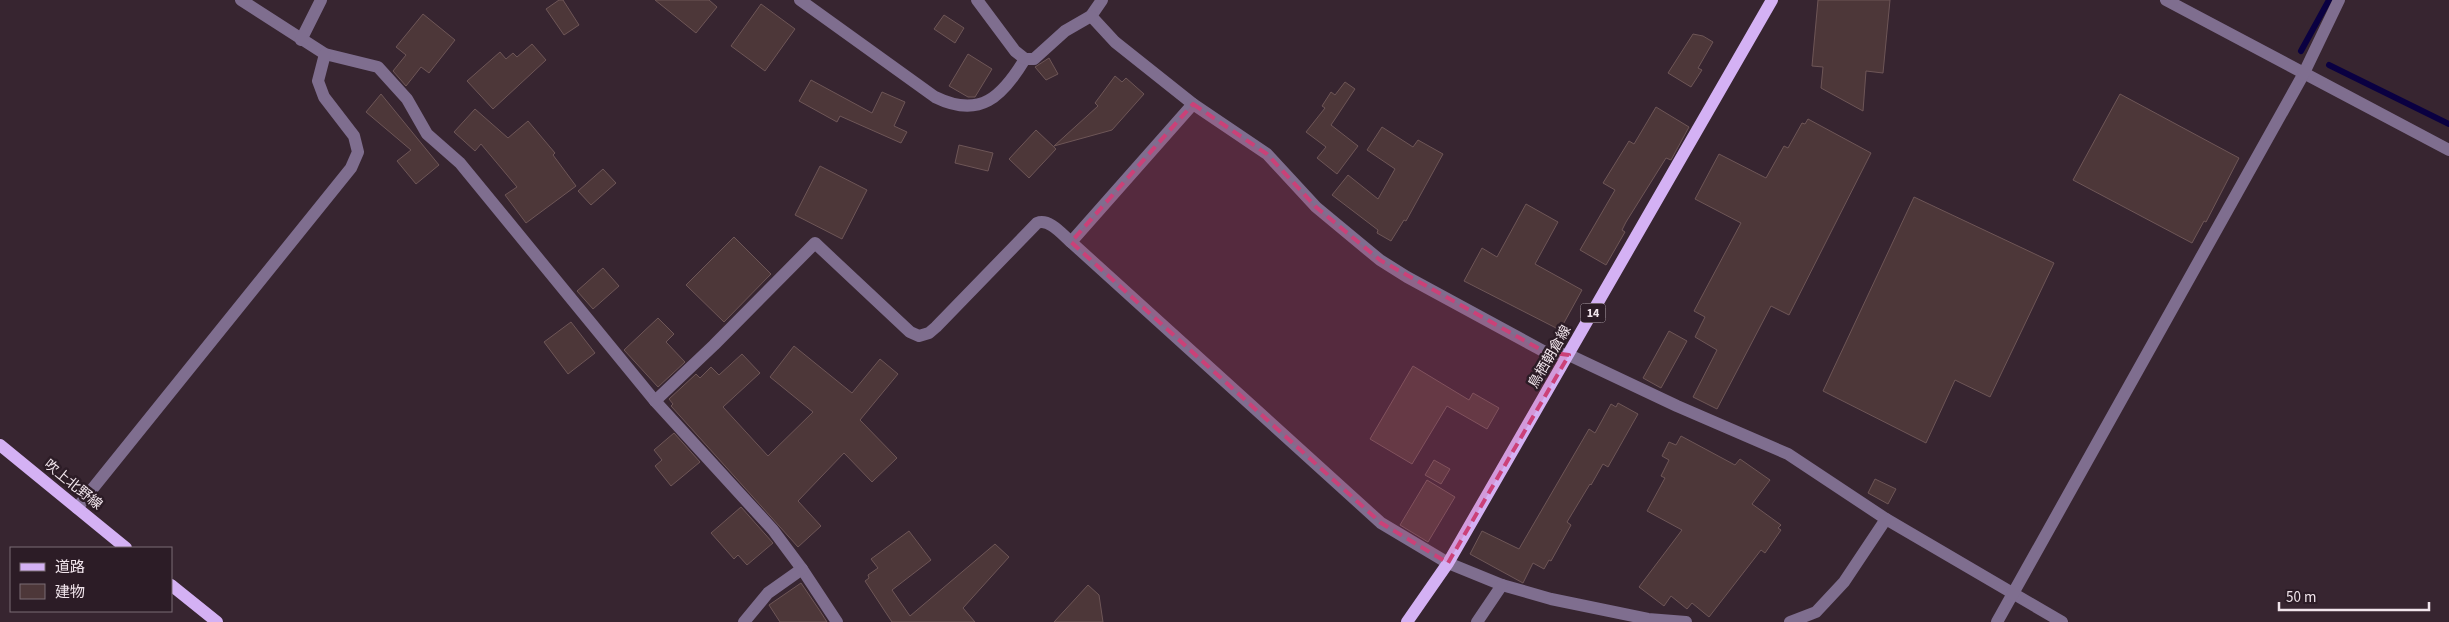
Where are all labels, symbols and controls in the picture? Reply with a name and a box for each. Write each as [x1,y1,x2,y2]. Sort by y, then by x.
road number: 14 [1580,304,1606,322]
street label: 鳥栖朝倉線 [1524,322,1576,392]
street label: 吹上北野線 [40,455,106,515]
legend [10,547,172,612]
text: 道路 [55,557,85,578]
scale bar [2279,580,2429,612]
text: 建物 [55,582,85,603]
text: 50 m [2286,587,2316,608]

